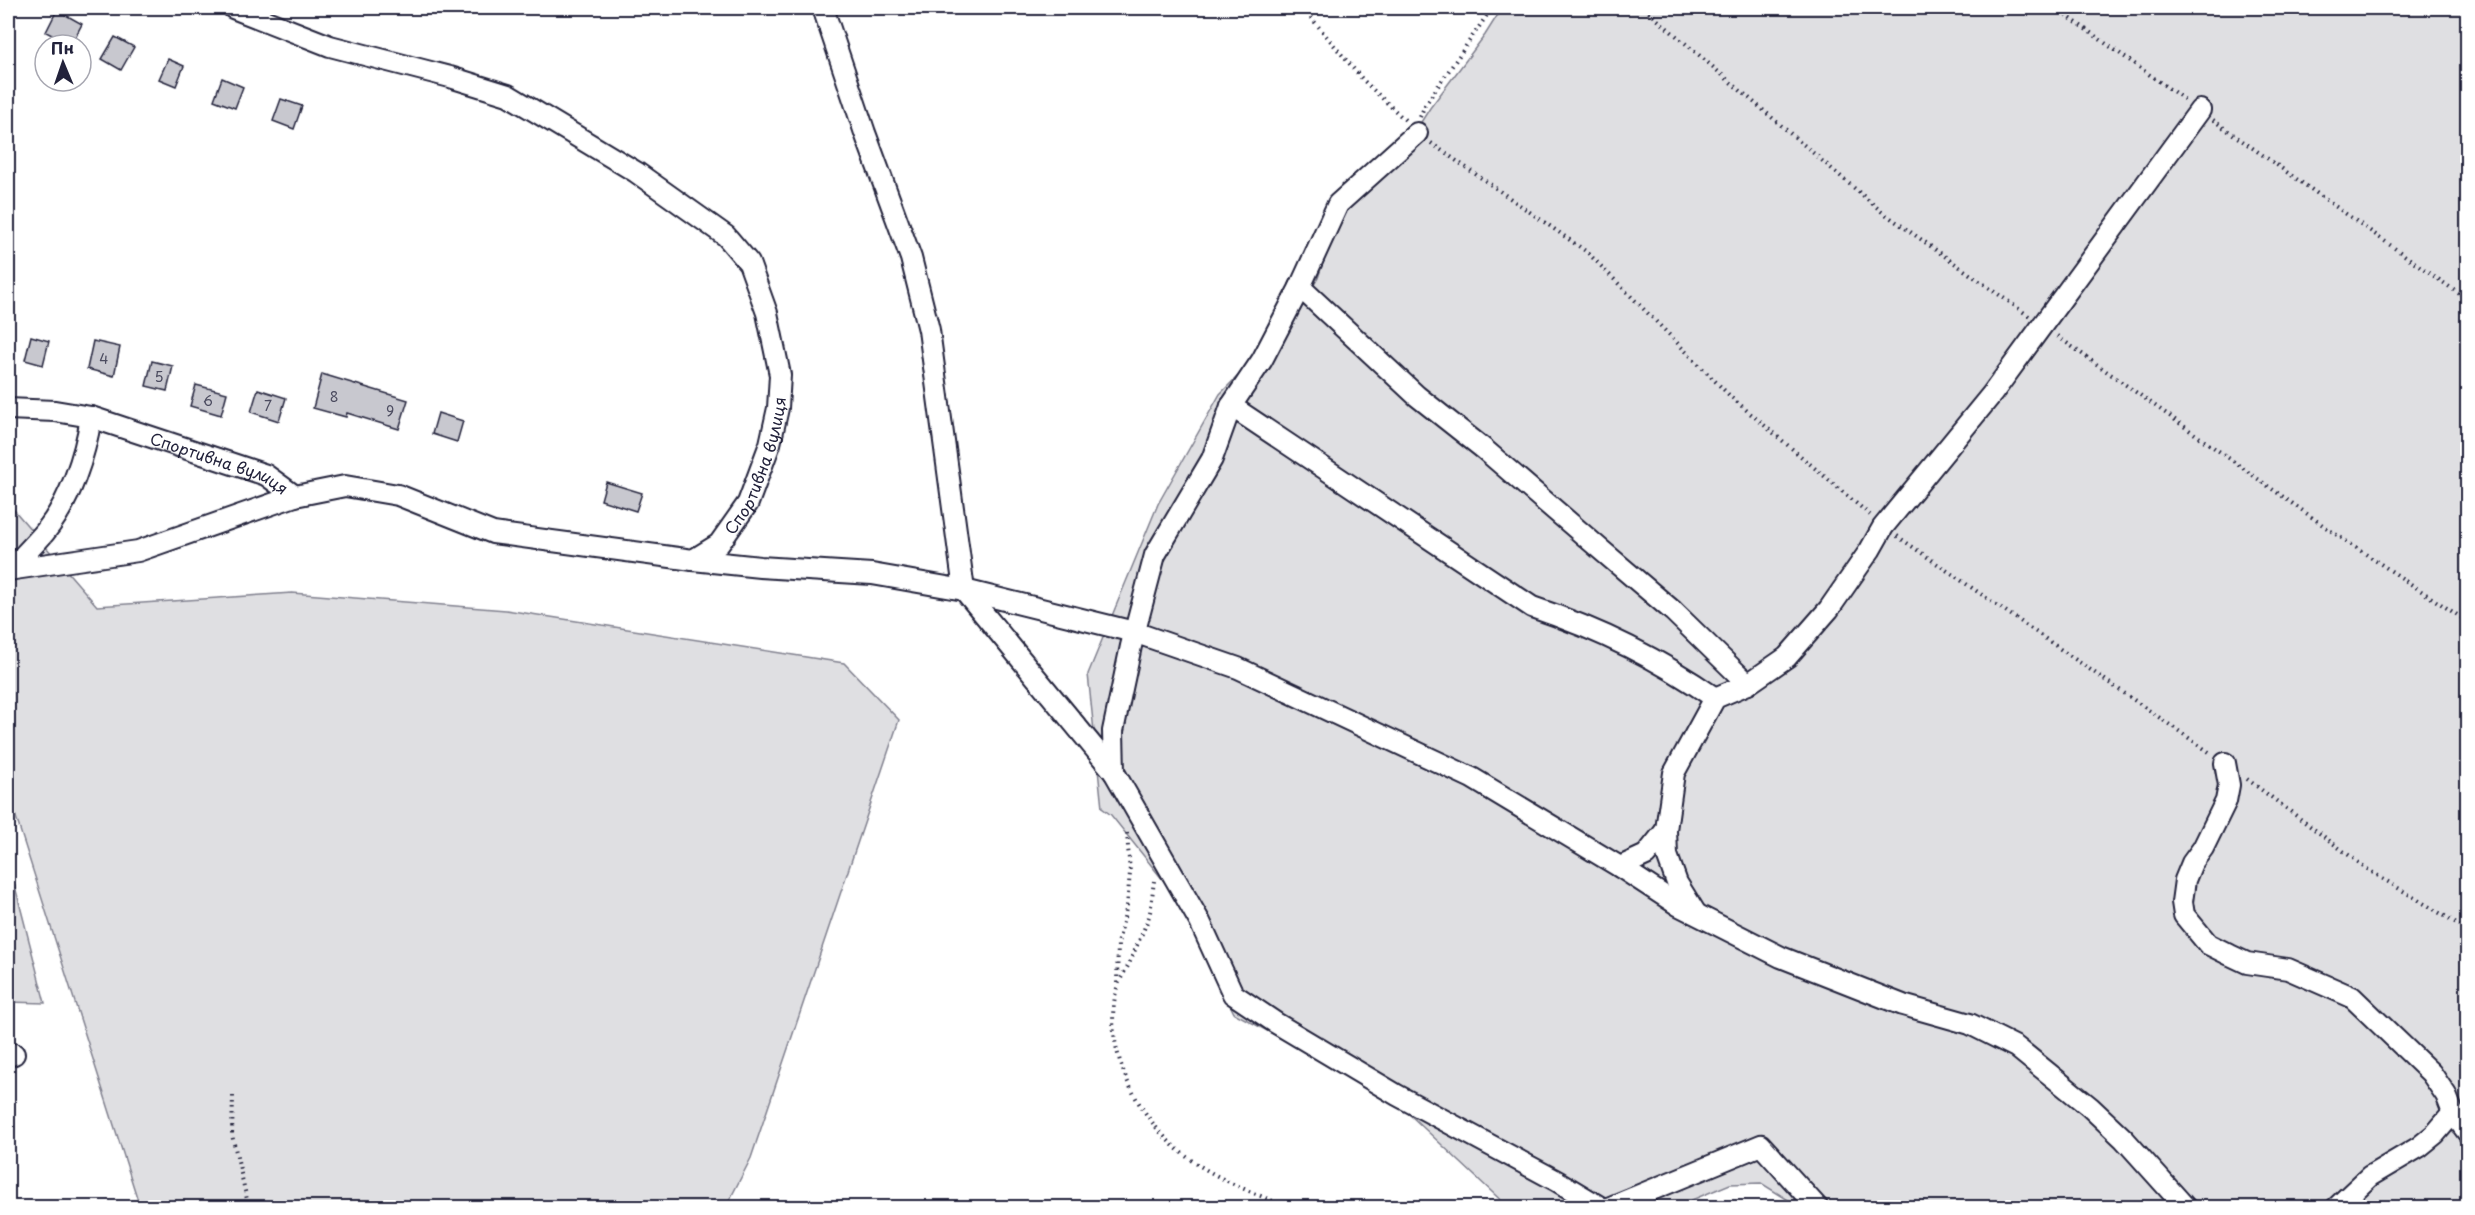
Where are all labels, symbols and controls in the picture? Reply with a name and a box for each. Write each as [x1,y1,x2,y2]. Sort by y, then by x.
north arrow [33,33,93,93]
text: Пн [50,35,74,59]
house number: 4 [99,348,109,369]
house number: 5 [154,366,164,387]
house number: 8 [330,386,338,407]
house number: 6 [203,390,213,411]
house number: 7 [264,395,272,416]
street label: Спортивна вулиця [718,396,791,539]
house number: 9 [386,400,394,421]
street label: Спортивна вулиця [147,425,294,500]

